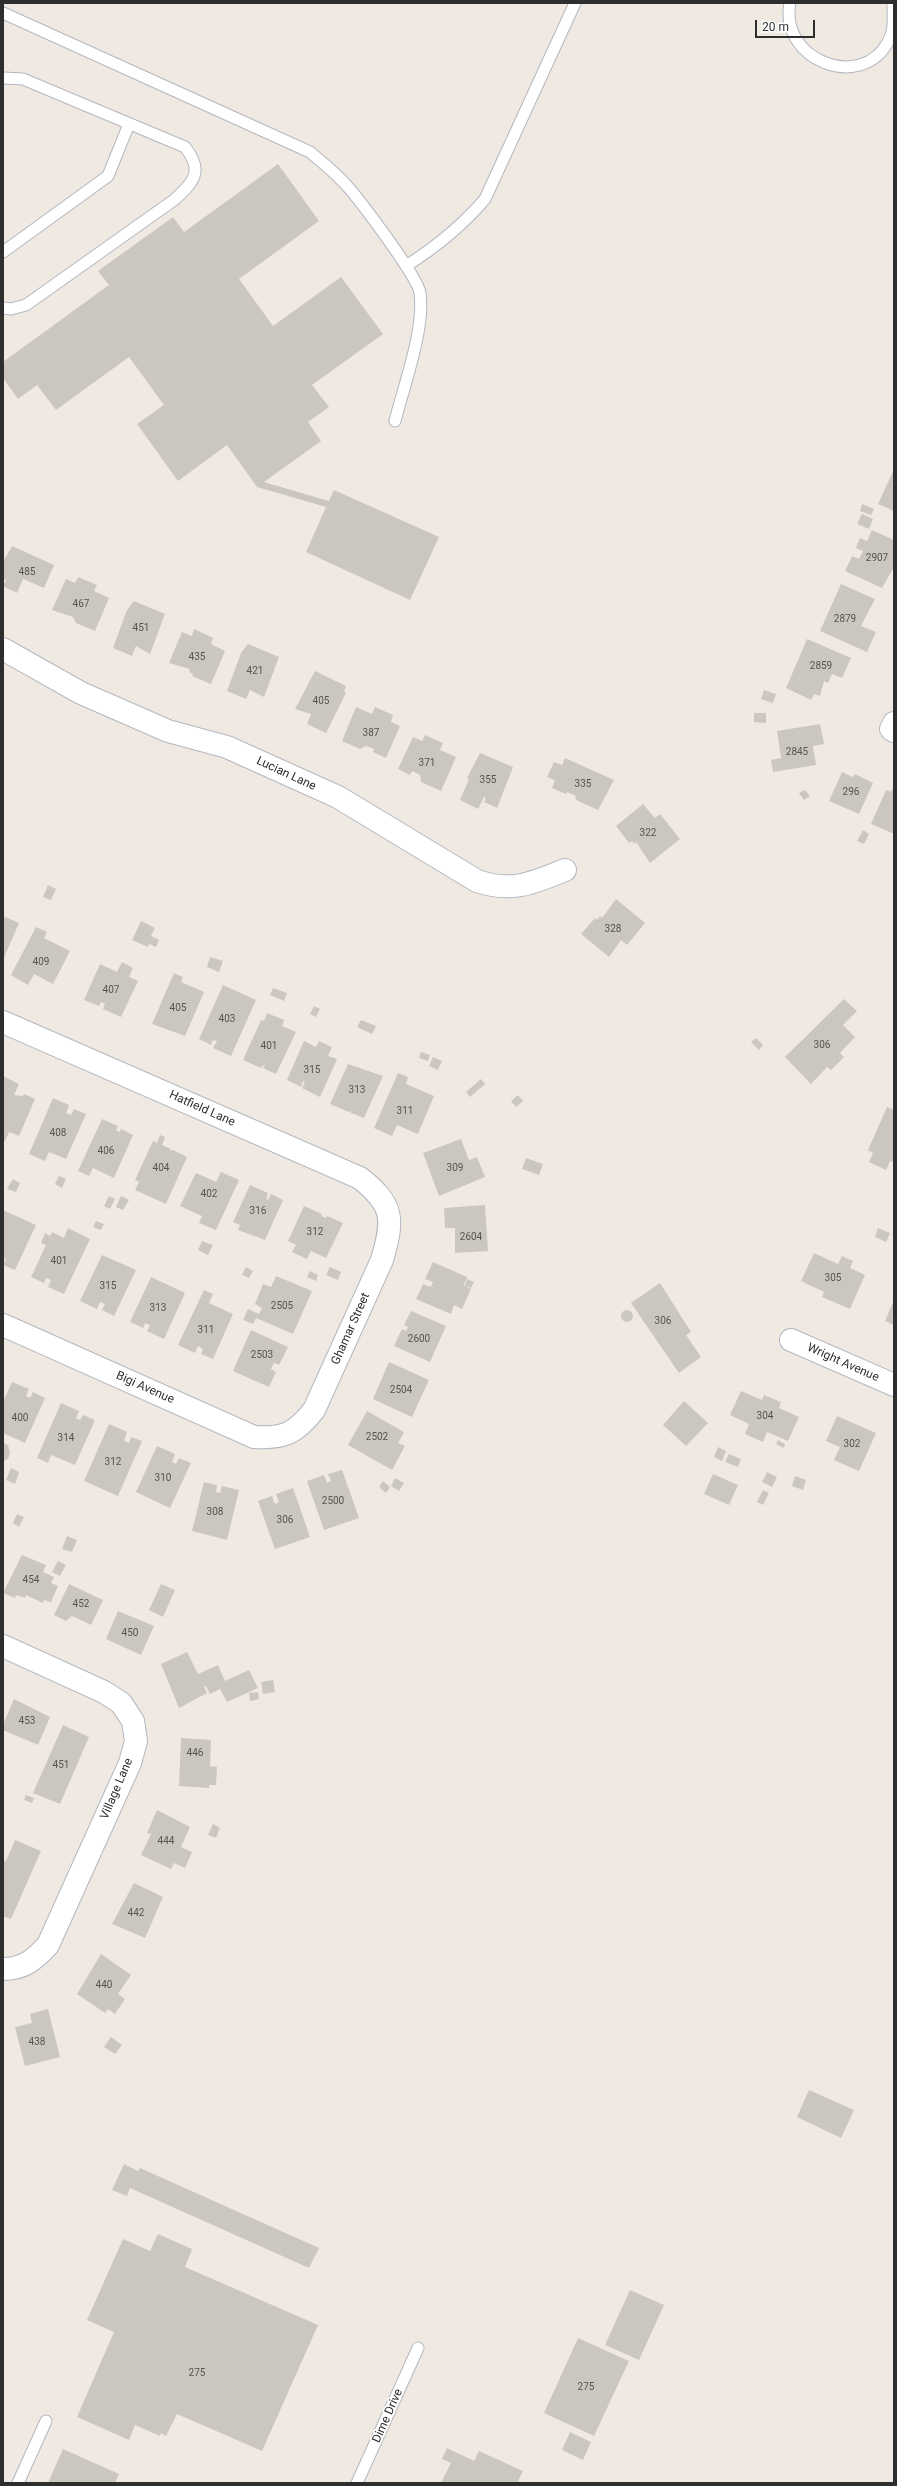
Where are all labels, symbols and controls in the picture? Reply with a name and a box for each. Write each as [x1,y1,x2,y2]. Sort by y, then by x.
scale bar [757,12,817,38]
text: 20 m [762,20,789,34]
house number: 2907 [866,552,888,564]
house number: 485 [19,566,35,578]
house number: 467 [73,598,89,610]
house number: 2879 [834,613,856,625]
house number: 451 [133,622,149,634]
house number: 435 [189,651,205,663]
house number: 2859 [810,660,832,672]
house number: 421 [247,665,263,677]
house number: 405 [313,695,329,707]
house number: 387 [363,727,379,739]
house number: 2845 [786,746,808,758]
street label: Lucian Lane [254,754,318,794]
house number: 371 [419,757,435,769]
house number: 355 [480,774,496,786]
house number: 335 [575,778,591,790]
house number: 296 [843,786,859,798]
house number: 322 [640,827,656,839]
house number: 328 [605,923,621,935]
house number: 409 [33,956,49,968]
house number: 407 [103,984,119,996]
house number: 405 [170,1002,186,1014]
house number: 403 [219,1013,235,1025]
house number: 306 [814,1039,830,1051]
house number: 401 [261,1040,277,1052]
house number: 315 [304,1064,320,1076]
house number: 313 [349,1084,365,1096]
street label: Hatfield Lane [167,1088,237,1130]
house number: 311 [397,1105,413,1117]
house number: 408 [50,1127,66,1139]
house number: 406 [98,1145,114,1157]
house number: 404 [153,1162,169,1174]
house number: 309 [447,1162,463,1174]
house number: 402 [201,1188,217,1200]
house number: 316 [250,1205,266,1217]
house number: 312 [307,1226,323,1238]
house number: 2604 [460,1231,482,1243]
house number: 401 [51,1255,67,1267]
house number: 305 [825,1272,841,1284]
house number: 315 [100,1280,116,1292]
street label: Ghamar Street [329,1291,373,1367]
house number: 2505 [271,1300,293,1312]
house number: 313 [150,1302,166,1314]
house number: 306 [655,1315,671,1327]
house number: 311 [198,1324,214,1336]
house number: 2600 [408,1333,430,1345]
street label: Wright Avenue [805,1341,881,1385]
house number: 2503 [251,1349,273,1361]
street label: Bigi Avenue [114,1369,176,1407]
house number: 2504 [390,1384,412,1396]
house number: 304 [757,1410,773,1422]
house number: 400 [12,1412,28,1424]
house number: 2502 [366,1431,388,1443]
house number: 314 [58,1432,74,1444]
house number: 302 [844,1438,860,1450]
house number: 312 [105,1456,121,1468]
house number: 310 [155,1472,171,1484]
house number: 2500 [322,1495,344,1507]
house number: 308 [207,1506,223,1518]
house number: 306 [277,1514,293,1526]
house number: 454 [23,1574,39,1586]
house number: 452 [73,1598,89,1610]
house number: 450 [122,1627,138,1639]
house number: 453 [19,1715,35,1727]
house number: 446 [187,1747,203,1759]
street label: Village Lane [98,1756,136,1822]
house number: 451 [53,1759,69,1771]
house number: 444 [158,1835,174,1847]
house number: 442 [128,1907,144,1919]
house number: 440 [96,1979,112,1991]
house number: 438 [29,2036,45,2048]
house number: 275 [189,2367,205,2379]
house number: 275 [578,2381,594,2393]
street label: Dime Drive [370,2387,406,2445]

